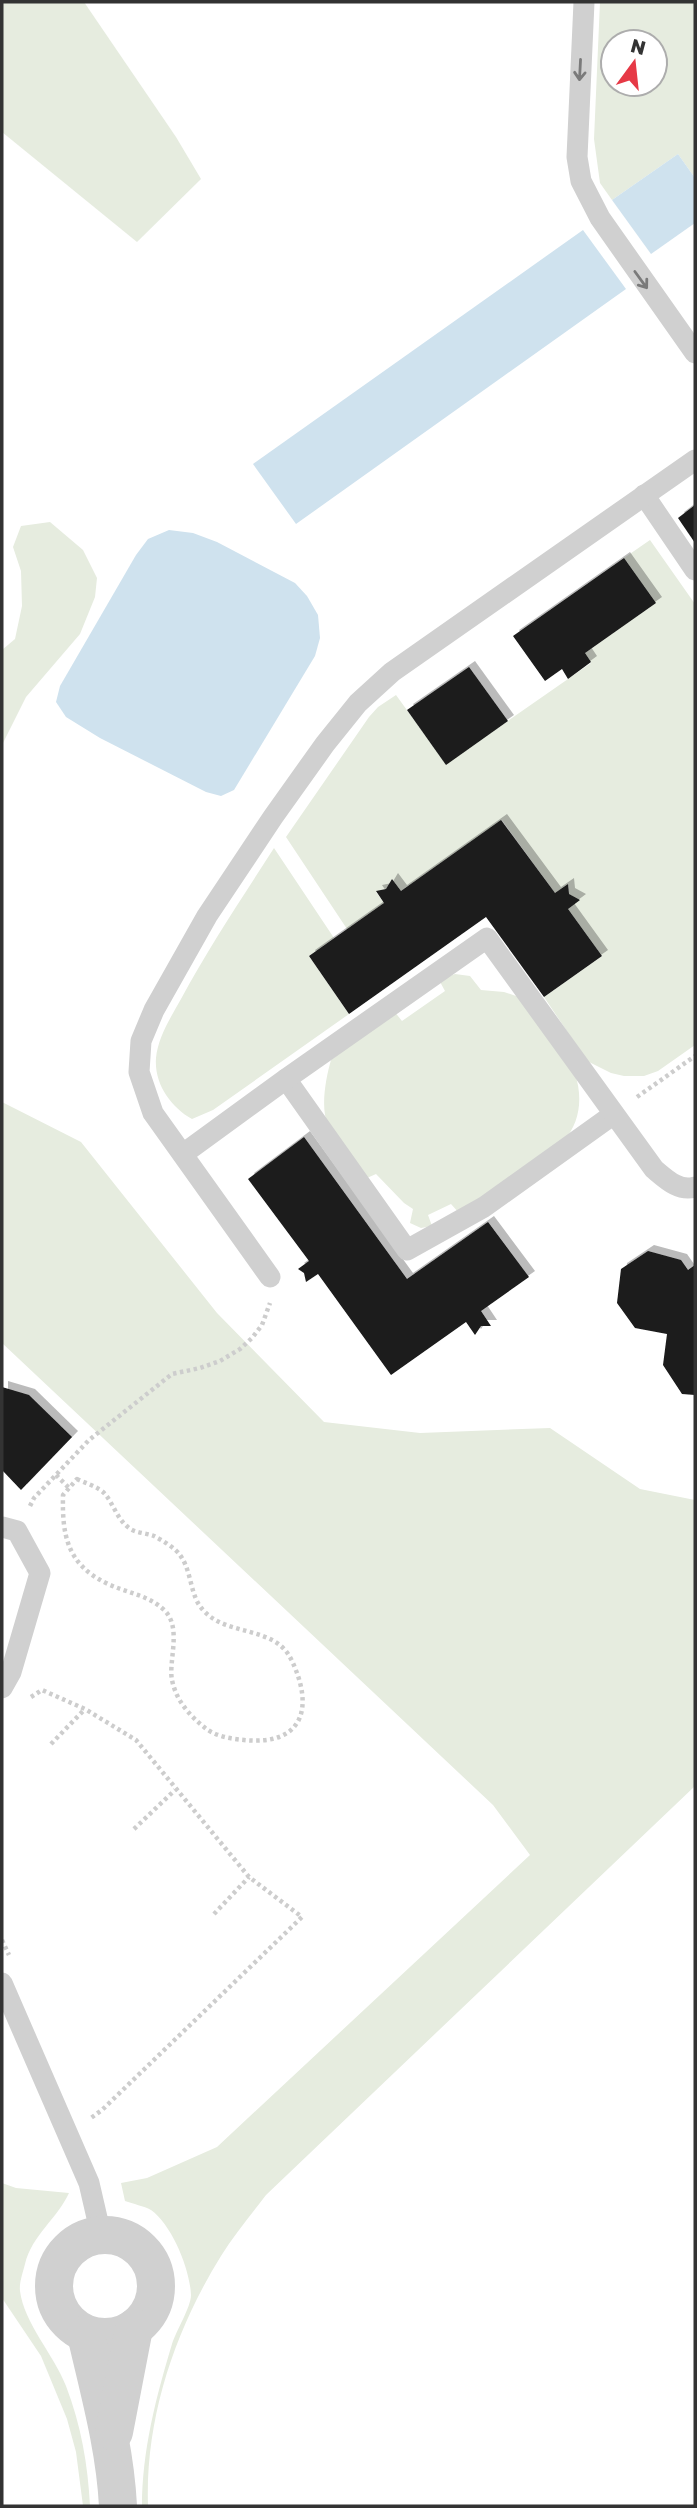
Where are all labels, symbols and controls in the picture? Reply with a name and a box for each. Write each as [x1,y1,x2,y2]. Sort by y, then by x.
north arrow [599,28,669,98]
text: N [629,33,648,59]
one-way arrow [574,58,587,81]
one-way arrow [634,270,649,289]

